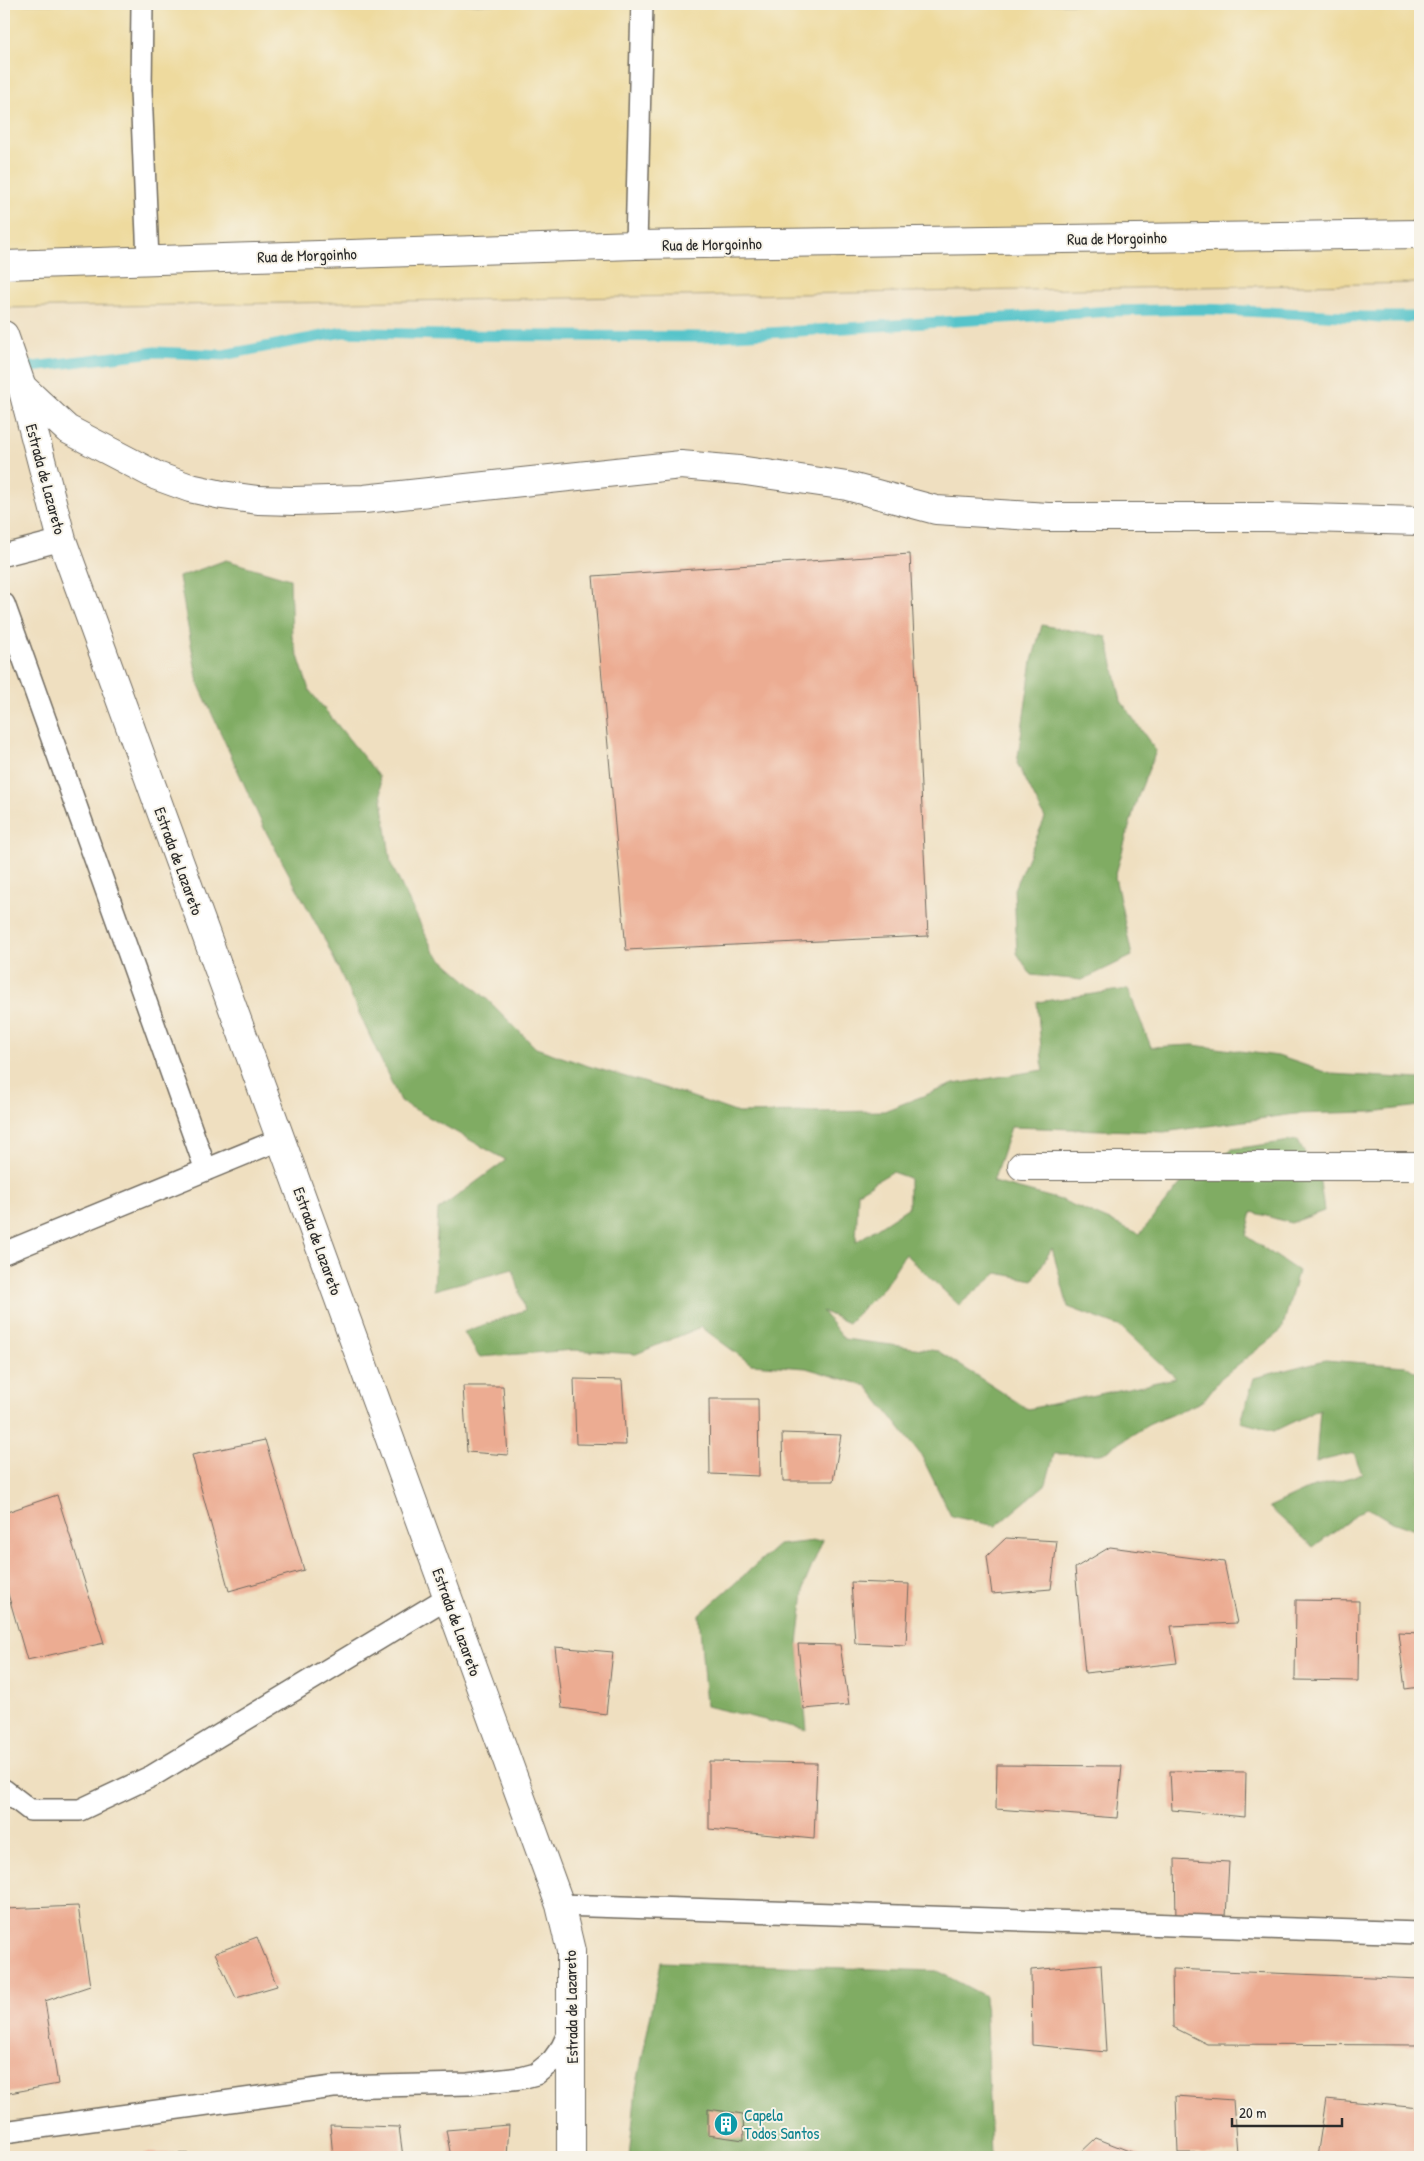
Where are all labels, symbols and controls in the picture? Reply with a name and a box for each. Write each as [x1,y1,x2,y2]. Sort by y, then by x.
street label: Rua de Morgoinho [1067,226,1168,250]
street label: Rua de Morgoinho [662,232,763,256]
street label: Rua de Morgoinho [257,242,358,268]
street label: Estrada de Lazareto [21,421,71,537]
street label: Estrada de Lazareto [149,804,209,919]
street label: Estrada de Lazareto [288,1184,348,1299]
street label: Estrada de Lazareto [427,1565,487,1680]
street label: Estrada de Lazareto [559,1950,583,2064]
scale bar [1232,2096,1342,2128]
text: 20 m [1239,2102,1266,2123]
place label: Capela Todos Santos [744,2104,819,2144]
building icon: Capela Todos Santos [713,2111,739,2137]

